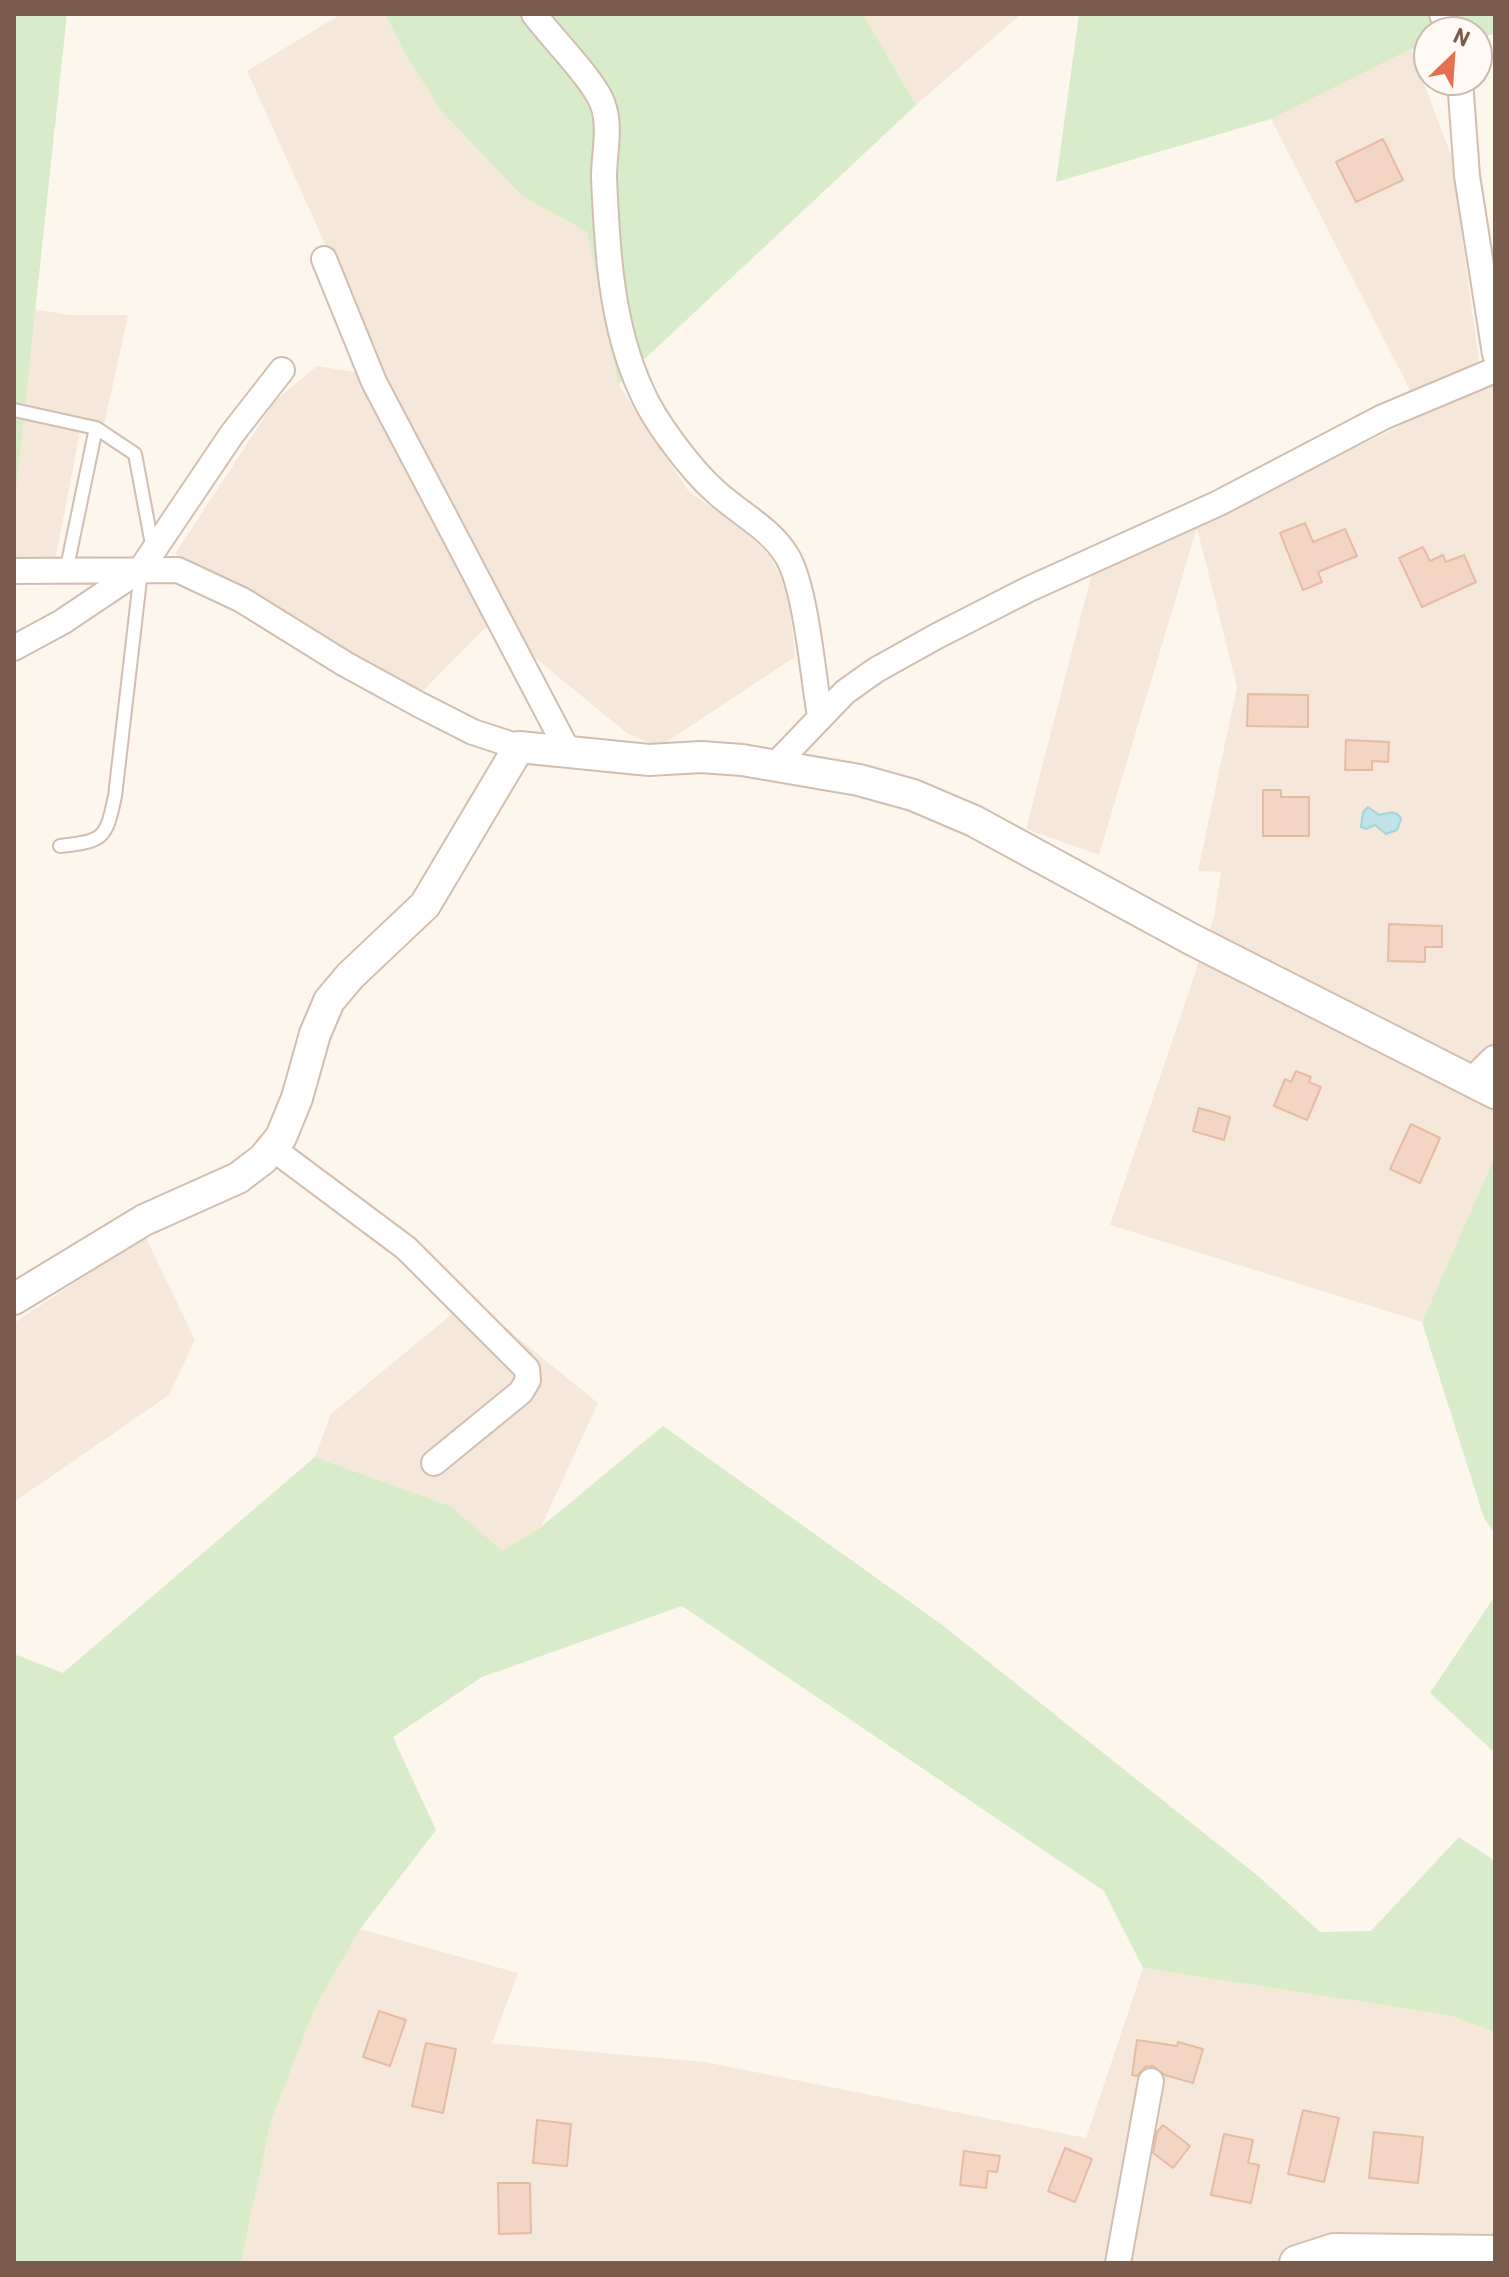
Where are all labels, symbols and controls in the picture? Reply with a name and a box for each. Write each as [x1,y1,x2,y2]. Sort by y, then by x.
north arrow [1413,16,1493,96]
text: N [1450,21,1474,51]

